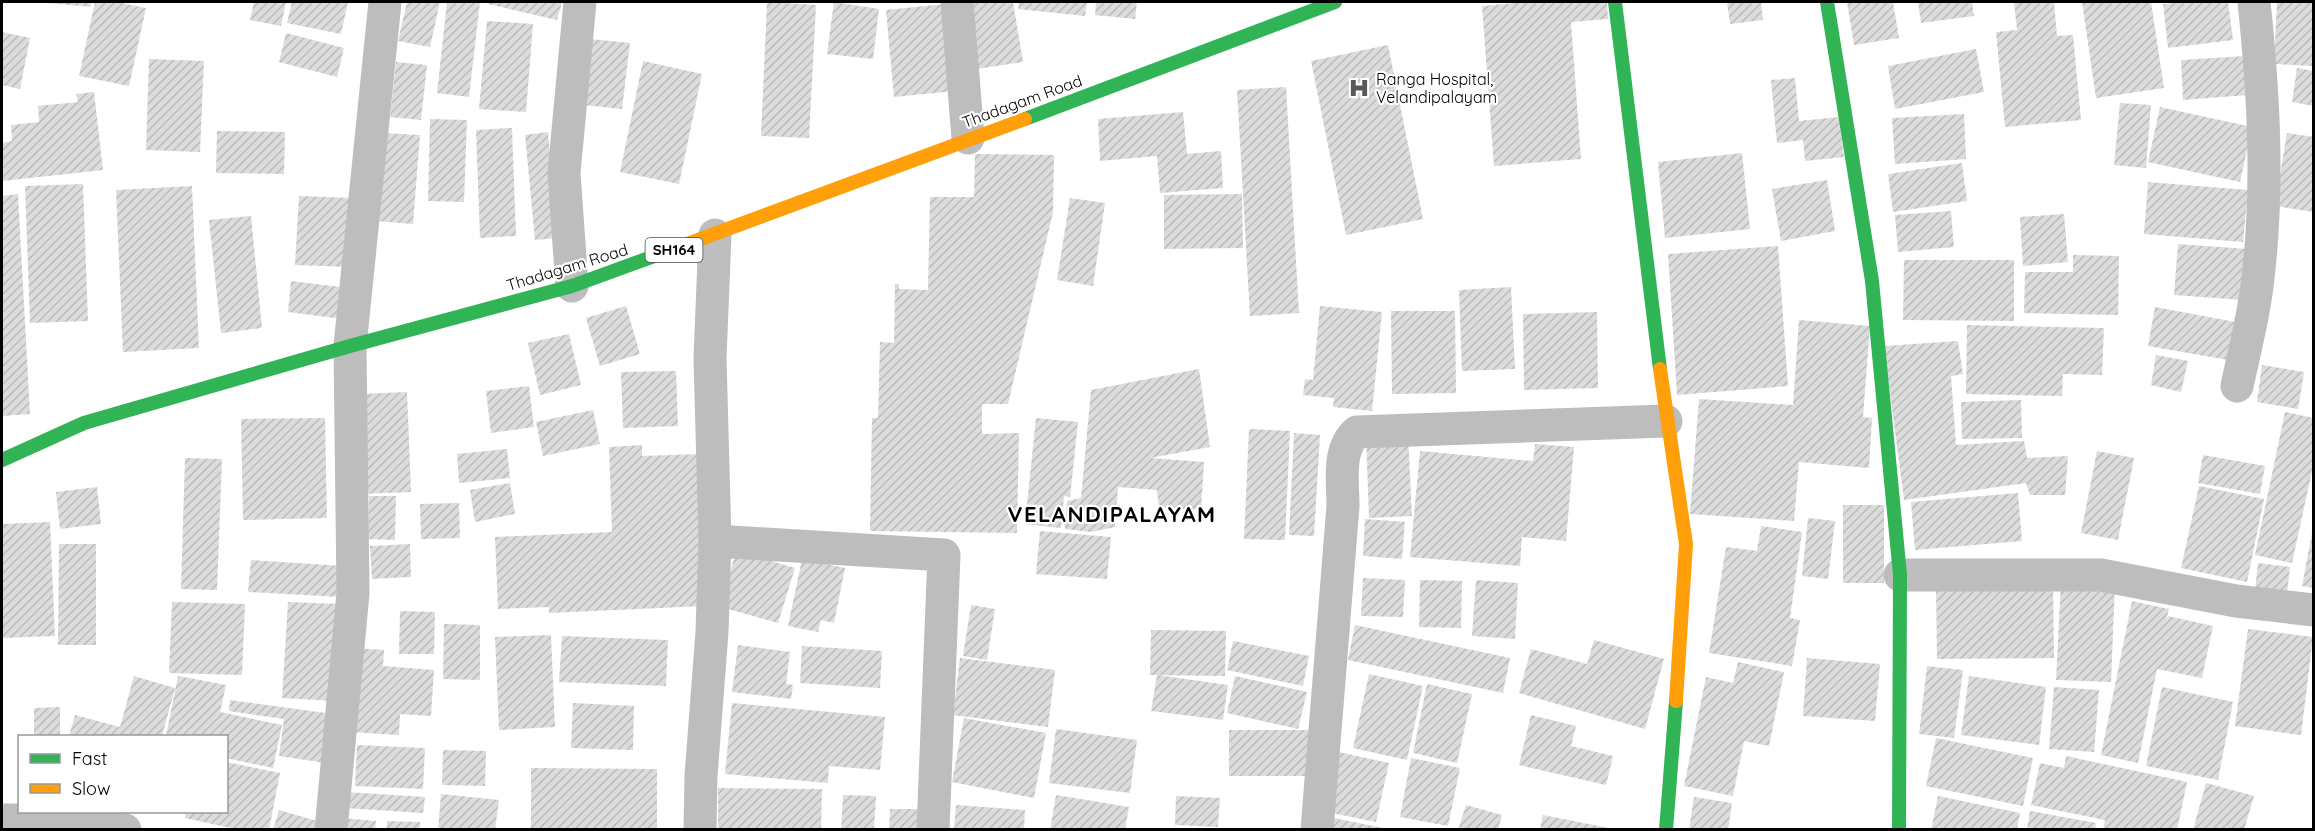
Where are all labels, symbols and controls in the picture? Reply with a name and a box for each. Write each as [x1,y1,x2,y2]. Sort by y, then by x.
place label: Ranga Hospital, Velandipalayam [1376,69,1497,107]
street label: Thadagam Road [959,70,1085,132]
hospital icon: Ranga Hospital, Velandipalayam [1347,76,1371,100]
road number: SH164 [646,238,702,262]
street label: Thadagam Road [504,239,630,295]
district label: VELANDIPALAYAM [1007,500,1217,528]
legend [18,735,228,813]
text: Fast [72,747,107,770]
text: Slow [72,777,110,800]

